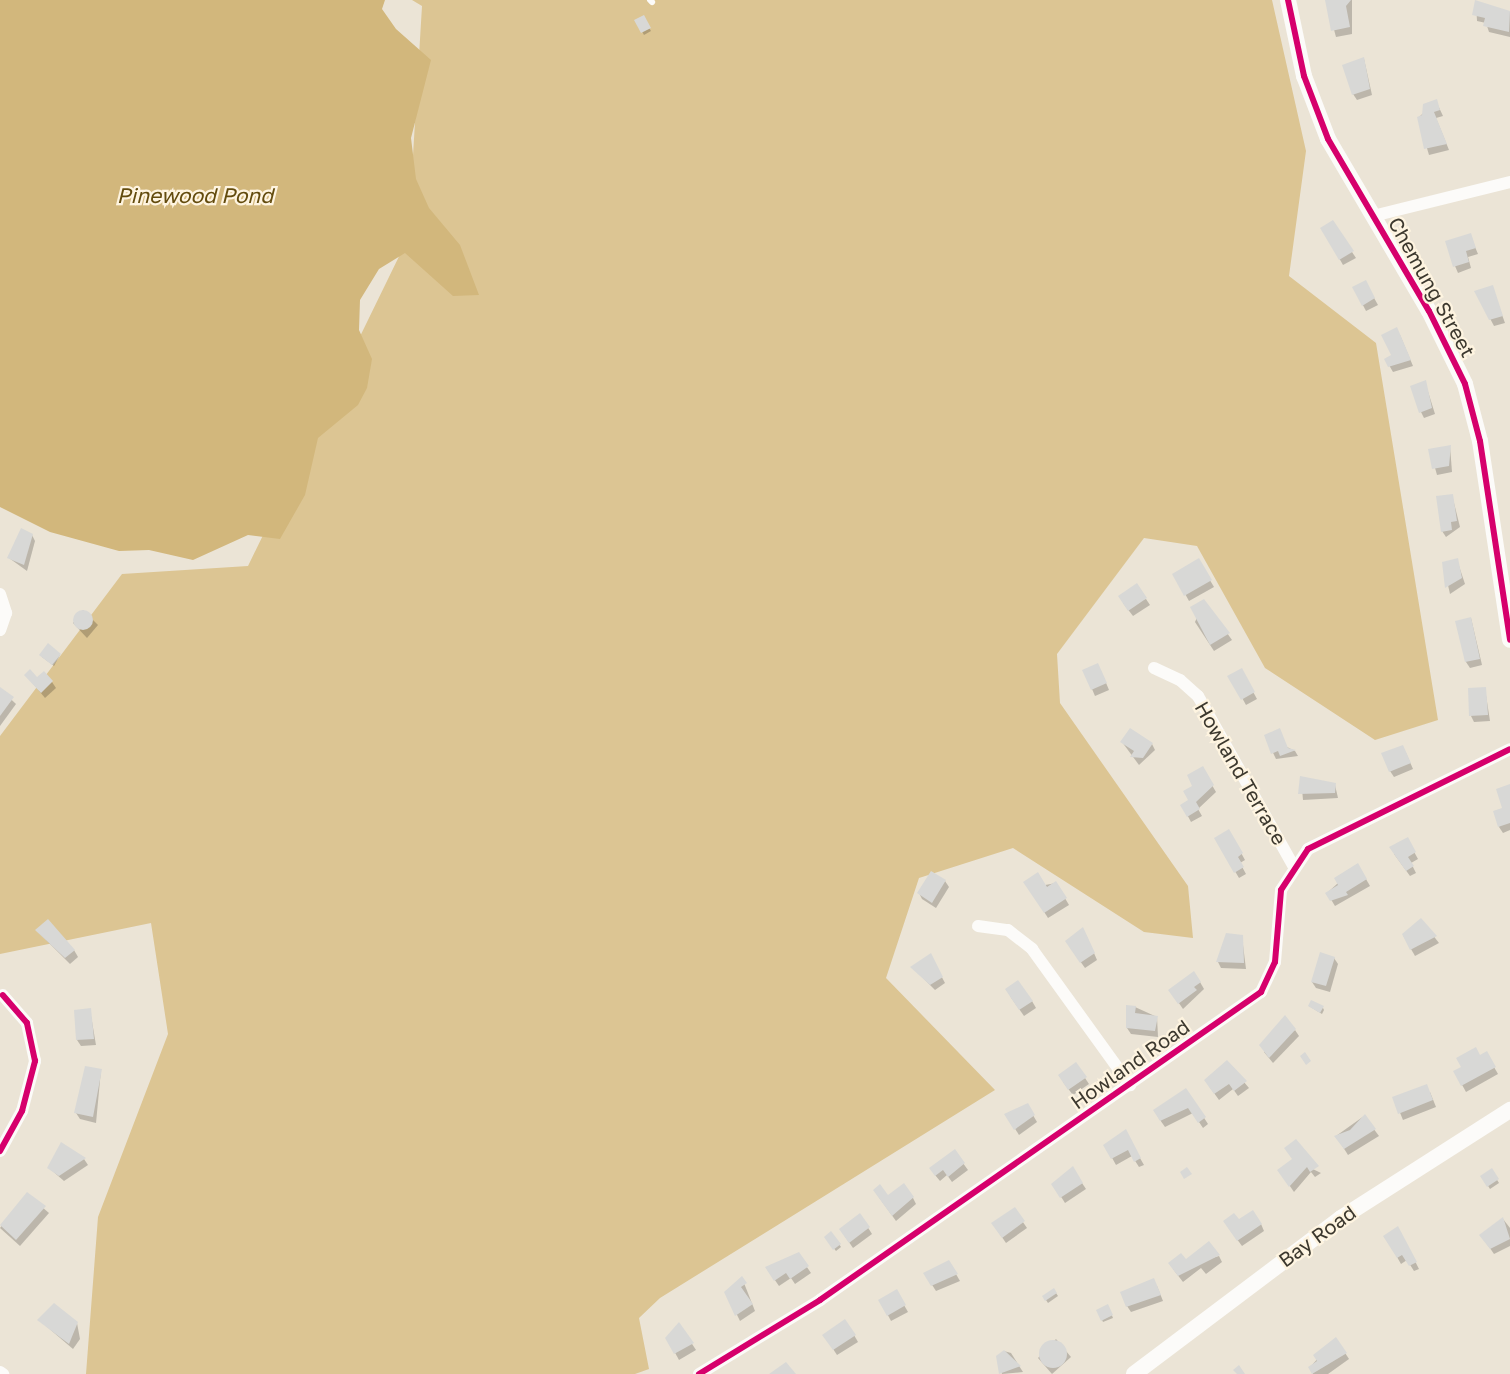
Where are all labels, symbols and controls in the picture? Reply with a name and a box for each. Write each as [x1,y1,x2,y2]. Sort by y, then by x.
water label: Pinewood Pond [117,182,273,208]
street label: Chemung Street [1384,213,1480,361]
street label: Howland Terrace [1190,697,1292,849]
street label: Howland Road [1066,1014,1194,1114]
street label: Bay Road [1274,1200,1360,1272]

